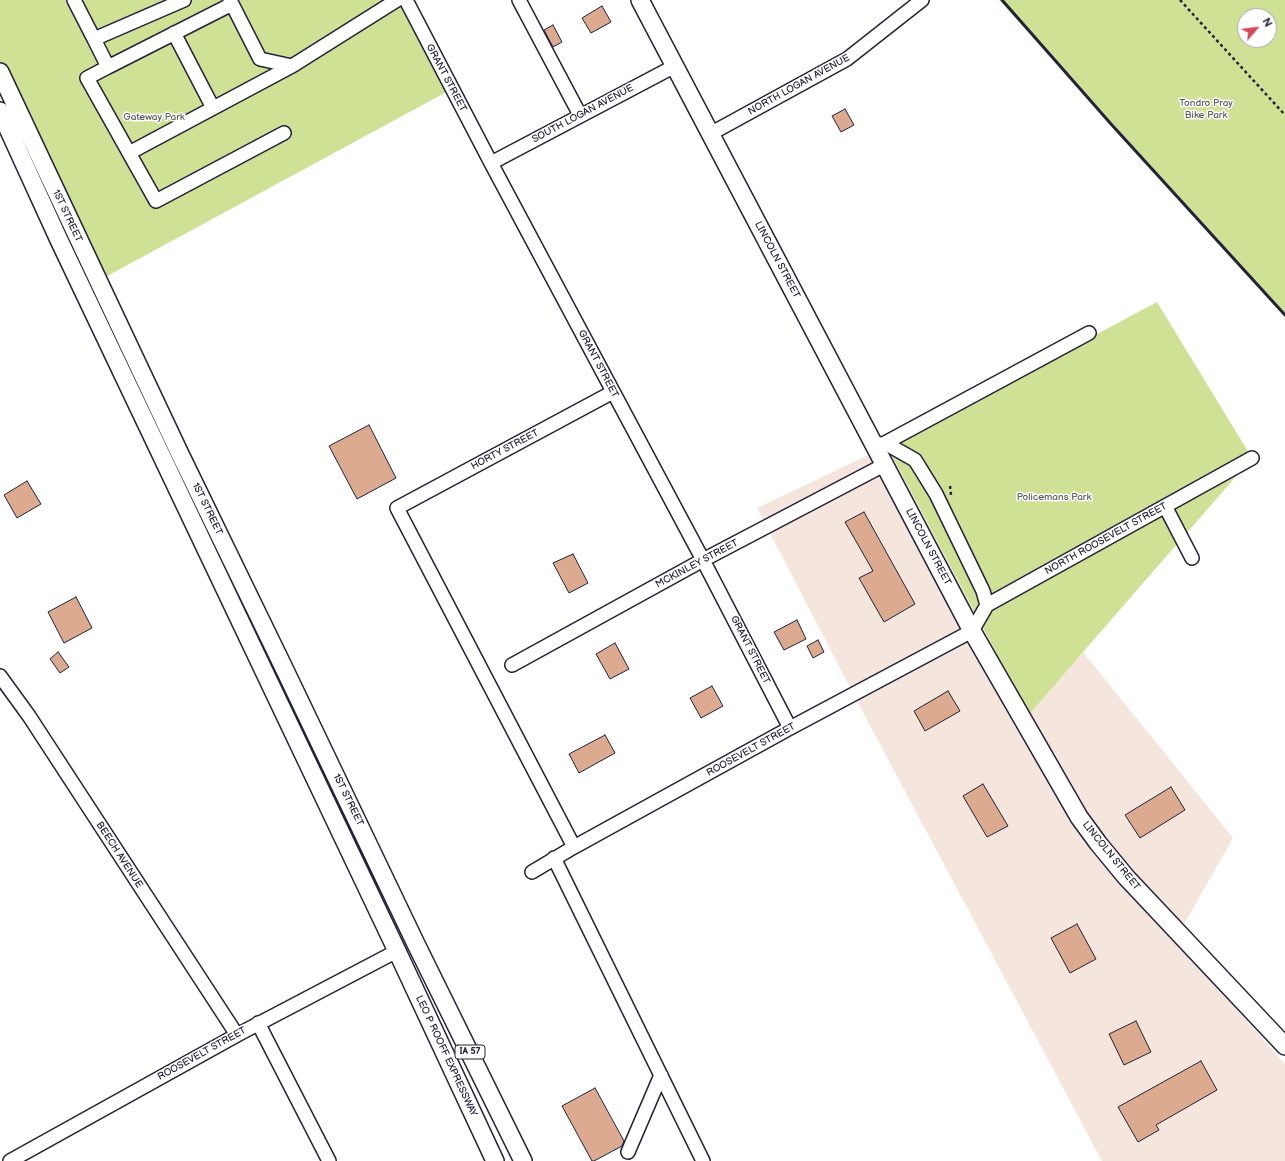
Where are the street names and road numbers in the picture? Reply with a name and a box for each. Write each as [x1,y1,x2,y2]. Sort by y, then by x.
street label: GRANT STREET [423,42,469,114]
street label: NORTH LOGAN AVENUE [746,52,852,118]
street label: SOUTH LOGAN AVENUE [530,82,636,146]
street label: 1ST STREET [50,188,84,244]
street label: LINCOLN STREET [752,220,802,300]
street label: GRANT STREET [575,328,621,400]
street label: HORTY STREET [469,427,541,473]
street label: 1ST STREET [189,481,225,537]
street label: NORTH ROOSEVELT STREET [1043,500,1169,578]
street label: LINCOLN STREET [903,507,953,587]
street label: MCKINLEY STREET [654,537,740,591]
street label: GRANT STREET [728,614,772,686]
street label: ROOSEVELT STREET [705,721,797,779]
street label: 1ST STREET [330,772,366,828]
street label: LINCOLN STREET [1080,819,1142,893]
street label: BEECH AVENUE [93,820,145,890]
street label: LEO P ROOFF EXPRESSWAY [413,994,479,1118]
street label: ROOSEVELT STREET [156,1025,248,1083]
road number: IA 57 [455,1045,485,1059]

